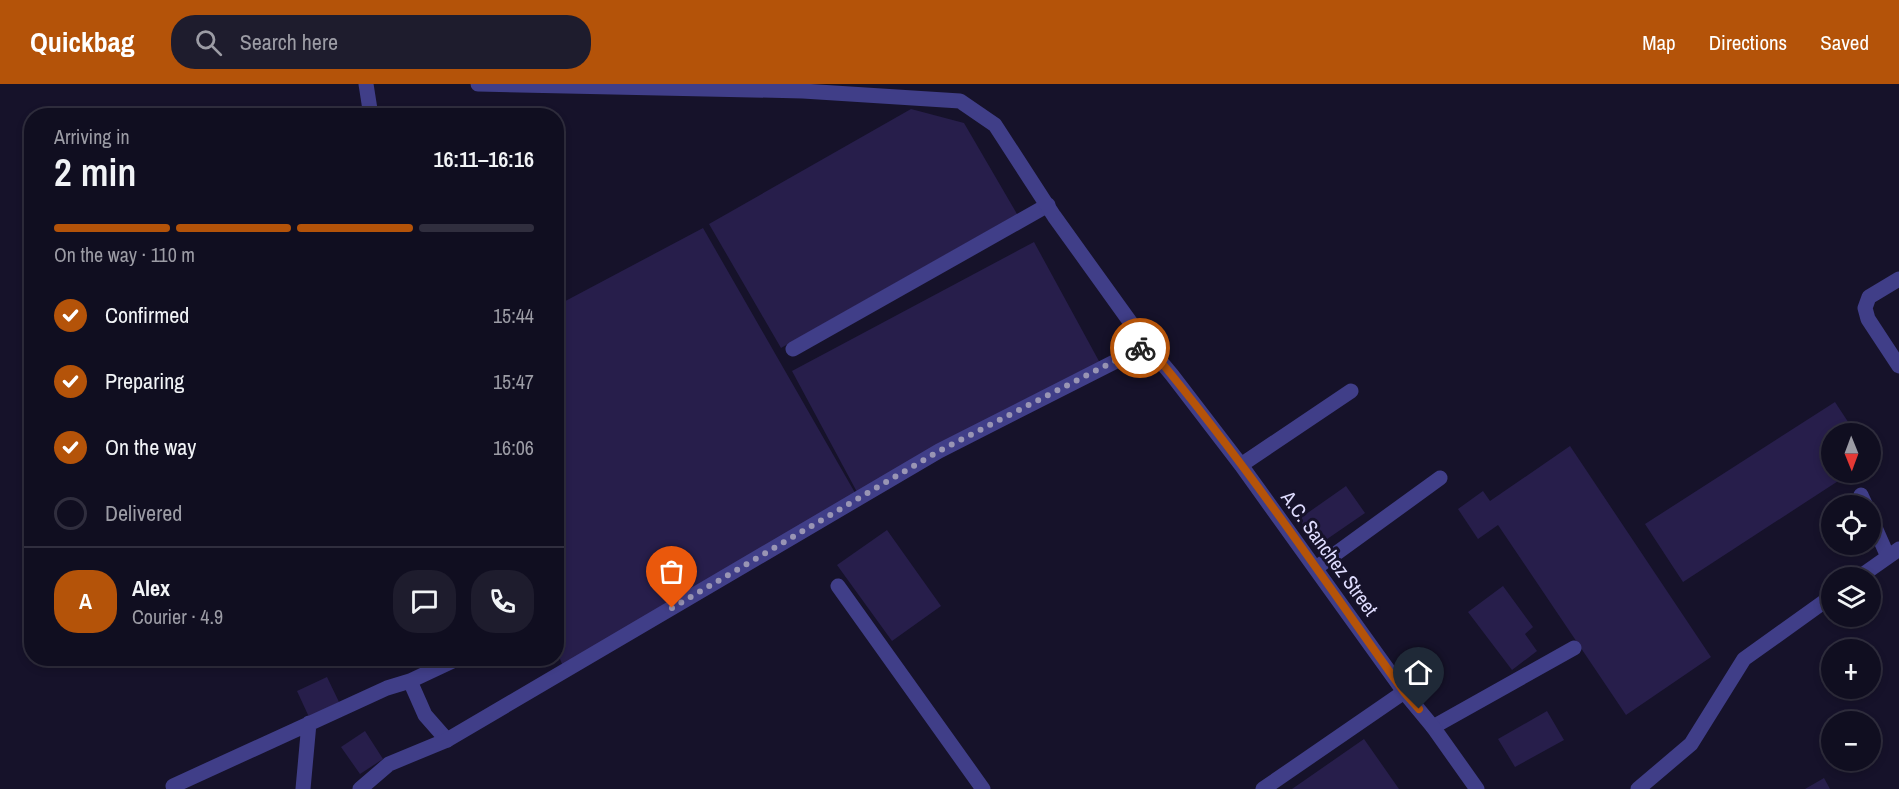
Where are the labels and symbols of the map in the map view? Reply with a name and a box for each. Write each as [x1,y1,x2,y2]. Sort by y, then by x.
courier [1110,318,1170,378]
north arrow [1821,423,1881,483]
street label: A.C. Sanchez Street [1275,484,1385,621]
pin [646,546,697,608]
pin [1393,647,1444,709]

